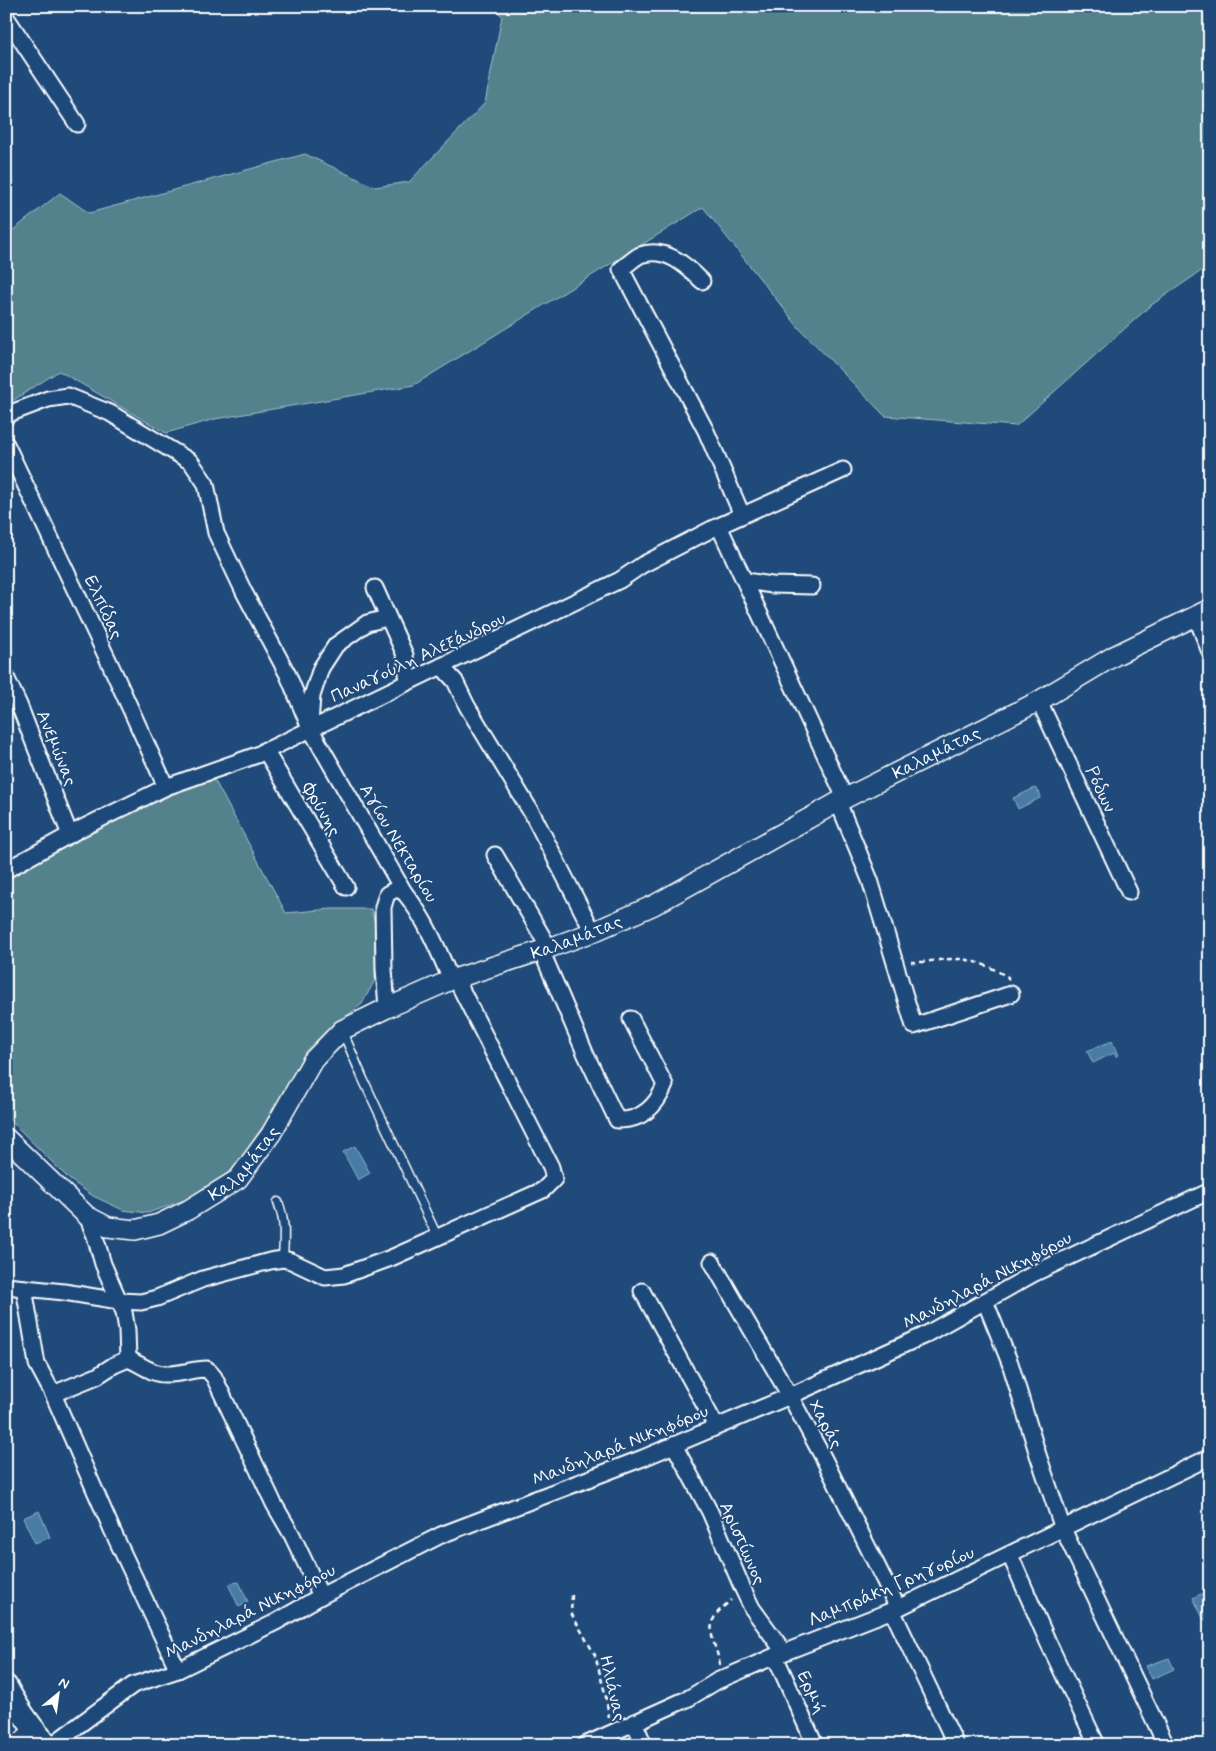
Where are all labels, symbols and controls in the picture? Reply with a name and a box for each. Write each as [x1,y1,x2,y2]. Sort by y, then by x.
street label: Ελπίδας [78,572,128,643]
street label: Παναγούλη Αλεξάνδρου [327,607,510,709]
street label: Ανεμώνας [30,707,82,790]
street label: Καλαμάτας [888,721,985,786]
street label: Ρόδων [1079,763,1121,816]
street label: Φρύνης [296,777,346,841]
street label: Αγίου Νεκταρίου [353,780,443,907]
street label: Καλαμάτας [528,910,626,966]
street label: Καλαμάτας [204,1122,286,1207]
street label: Μανδηλαρά Νικηφόρου [899,1226,1076,1336]
street label: Χαράς [802,1396,848,1453]
street label: Μανδηλαρά Νικηφόρου [529,1400,712,1492]
street label: Αριστίωνος [713,1498,771,1589]
street label: Λαμπράκη Γρηγορίου [805,1541,978,1633]
street label: Μανδηλαρά Νικηφόρου [161,1558,340,1665]
street label: Ηλιάνας [593,1653,631,1724]
street label: Ερμή [791,1667,831,1718]
north arrow [32,1668,82,1718]
text: N [55,1673,72,1694]

